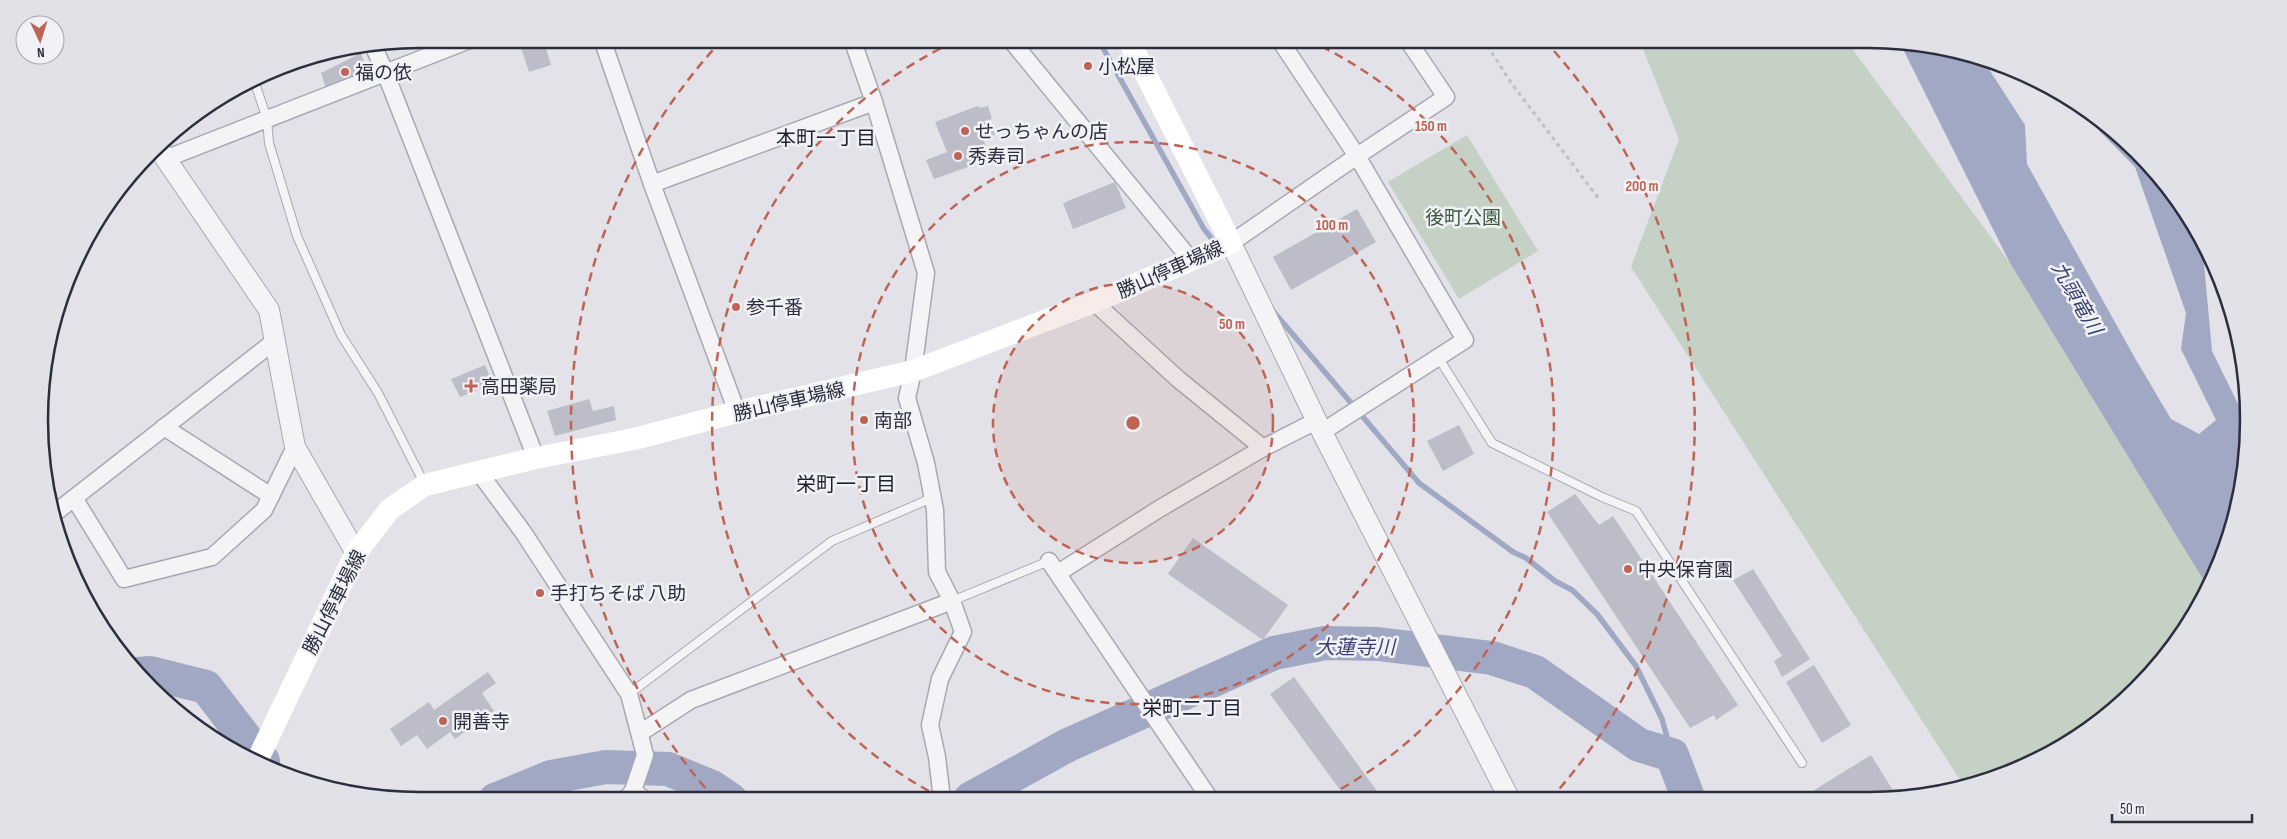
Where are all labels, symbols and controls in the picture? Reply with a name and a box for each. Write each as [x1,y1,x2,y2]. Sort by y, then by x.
north arrow [15,15,65,65]
text: N [37,44,45,61]
place label: 小松屋 [1098,56,1155,79]
marker: 小松屋 [1082,60,1094,72]
place label: 福の依 [355,62,412,85]
marker: 福の依 [339,66,351,78]
text: 150 m [1415,117,1447,136]
place label: せっちゃんの店 [975,121,1108,144]
marker: せっちゃんの店 [959,125,971,137]
district label: 本町一丁目 [776,127,876,151]
place label: 秀寿司 [968,146,1025,169]
marker: 秀寿司 [952,150,964,162]
text: 200 m [1625,177,1659,196]
park label: 後町公園 [1425,207,1501,230]
text: 100 m [1316,216,1348,235]
street label: 勝山停車場線 [1114,237,1227,304]
water label: 九頭竜川 [2046,258,2108,341]
place label: 参千番 [746,297,803,320]
marker: 参千番 [730,301,742,313]
text: 50 m [1219,315,1245,334]
place label: 高田薬局 [481,376,557,399]
street label: 勝山停車場線 [731,378,847,426]
marker: 高田薬局 [465,380,477,392]
place label: 南部 [874,410,912,433]
marker: 南部 [858,414,870,426]
centre of rings [1124,414,1142,432]
district label: 栄町一丁目 [796,473,896,497]
street label: 勝山停車場線 [299,547,371,659]
place label: 中央保育園 [1638,559,1733,582]
marker: 中央保育園 [1622,563,1634,575]
place label: 手打ちそば 八助 [550,583,686,606]
marker: 手打ちそば 八助 [534,587,546,599]
water label: 大蓮寺川 [1315,636,1397,660]
district label: 栄町二丁目 [1142,697,1242,721]
place label: 開善寺 [453,711,510,734]
marker: 開善寺 [437,715,449,727]
scale bar [2112,792,2252,824]
text: 50 m [2120,800,2145,819]

